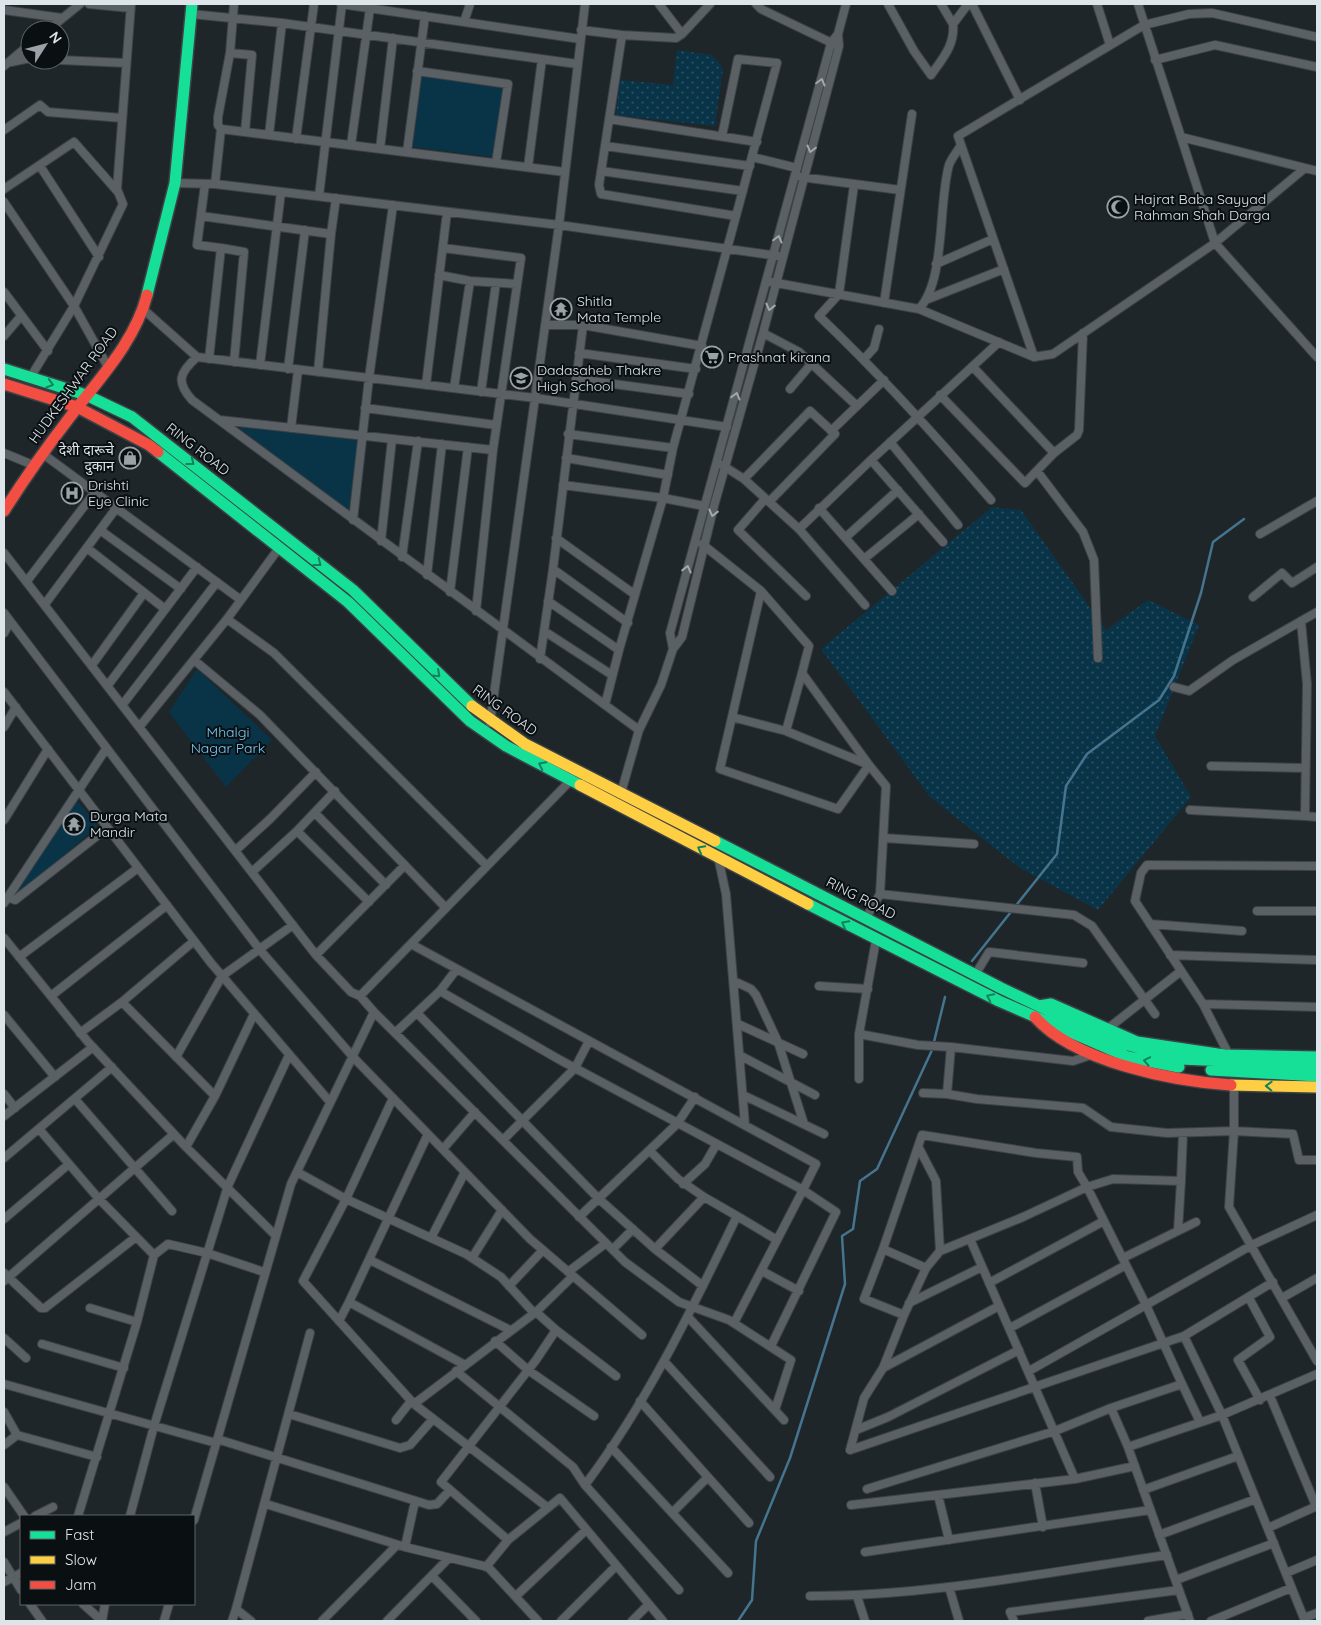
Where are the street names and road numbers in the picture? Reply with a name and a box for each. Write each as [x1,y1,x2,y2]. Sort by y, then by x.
street label: HUDKESHWAR ROAD [25,323,121,447]
street label: RING ROAD [163,419,233,479]
street label: RING ROAD [469,680,541,740]
street label: RING ROAD [823,873,899,923]

